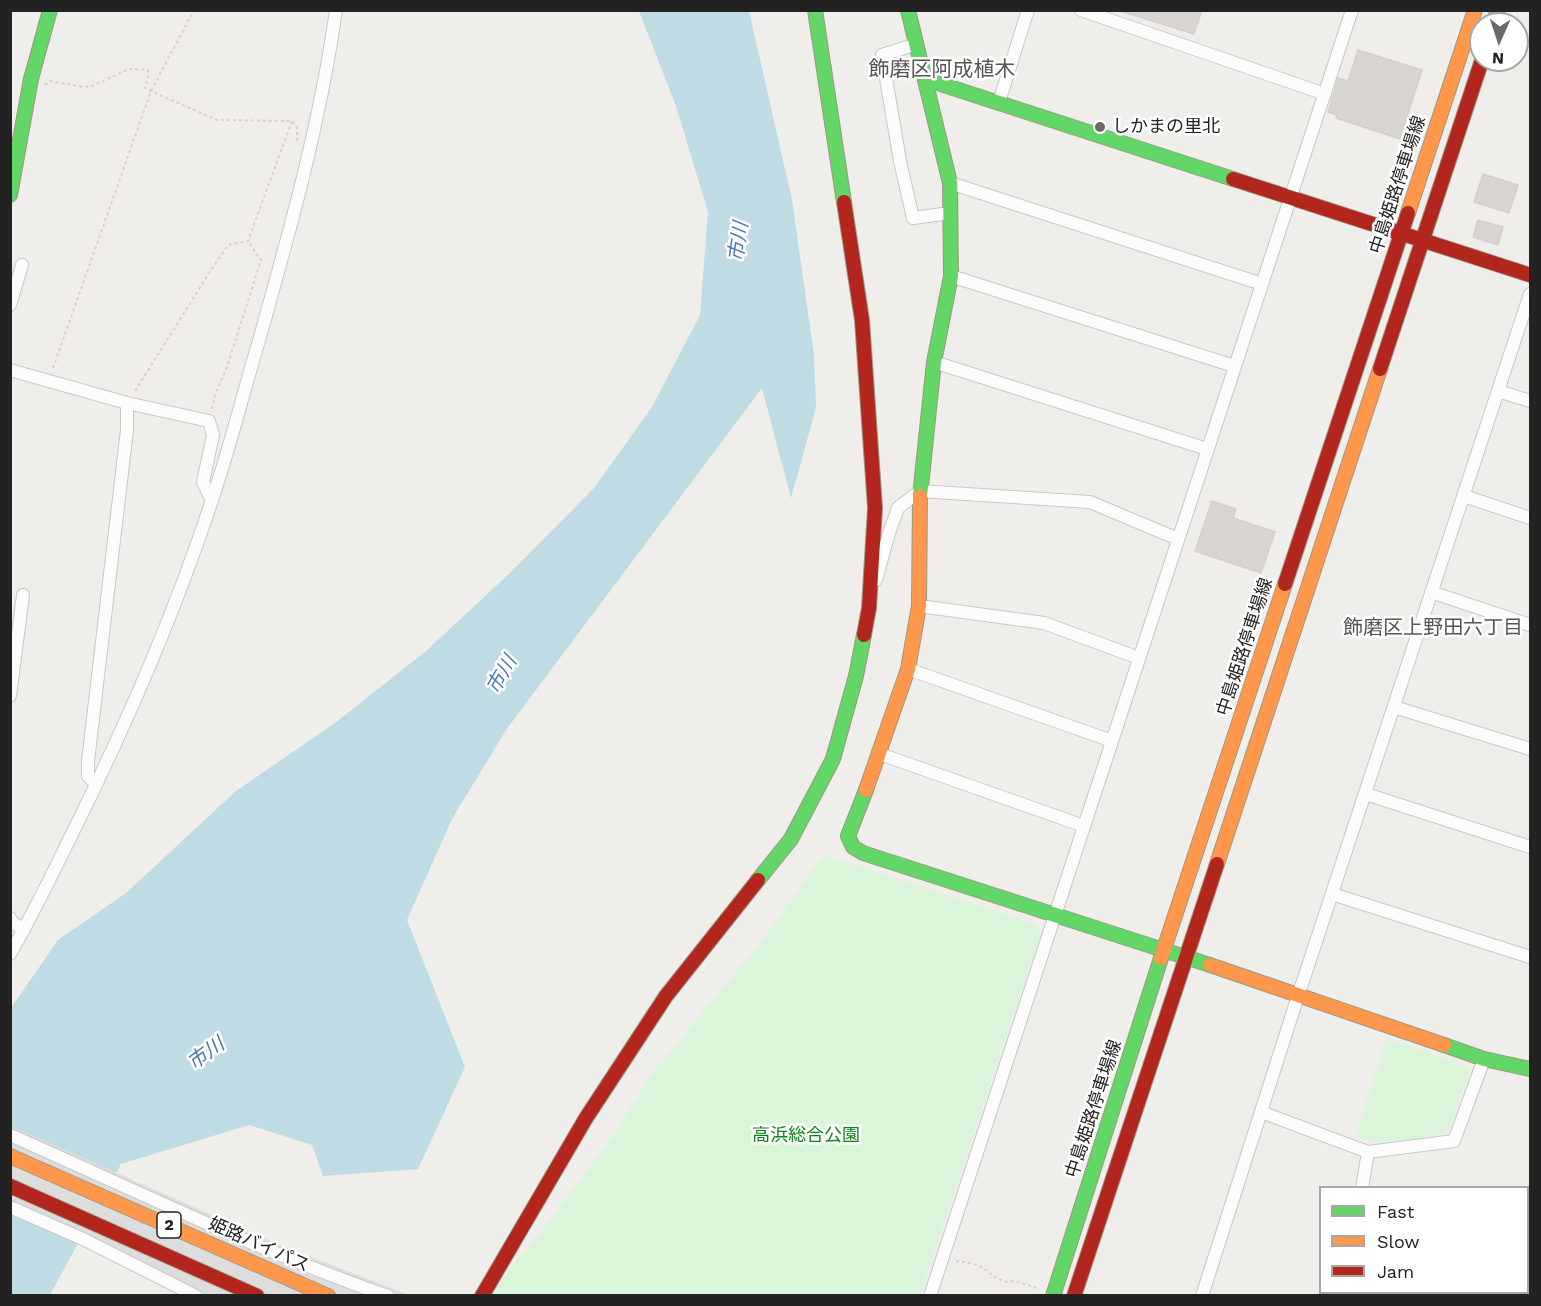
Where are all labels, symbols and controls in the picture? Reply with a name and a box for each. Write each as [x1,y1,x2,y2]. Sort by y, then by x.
north arrow [1469,12,1529,72]
text: N [1492,49,1505,68]
district label: 飾磨区阿成植木 [869,57,1015,83]
street label: 中島姫路停車場線 [1365,113,1431,257]
place label: しかまの里北 [1112,116,1220,138]
marker: しかまの里北 [1093,120,1107,134]
water label: 市川 [724,221,754,263]
street label: 中島姫路停車場線 [1212,575,1278,719]
district label: 飾磨区上野田六丁目 [1343,616,1523,640]
water label: 市川 [482,652,522,698]
water label: 市川 [183,1033,229,1075]
street label: 中島姫路停車場線 [1061,1037,1127,1181]
park label: 高浜総合公園 [752,1125,860,1147]
legend [1319,1186,1529,1294]
text: Fast [1377,1201,1414,1222]
road number: 2 [157,1212,181,1238]
street label: 姫路バイパス [205,1213,313,1277]
text: Slow [1377,1231,1420,1252]
text: Jam [1377,1261,1414,1282]

